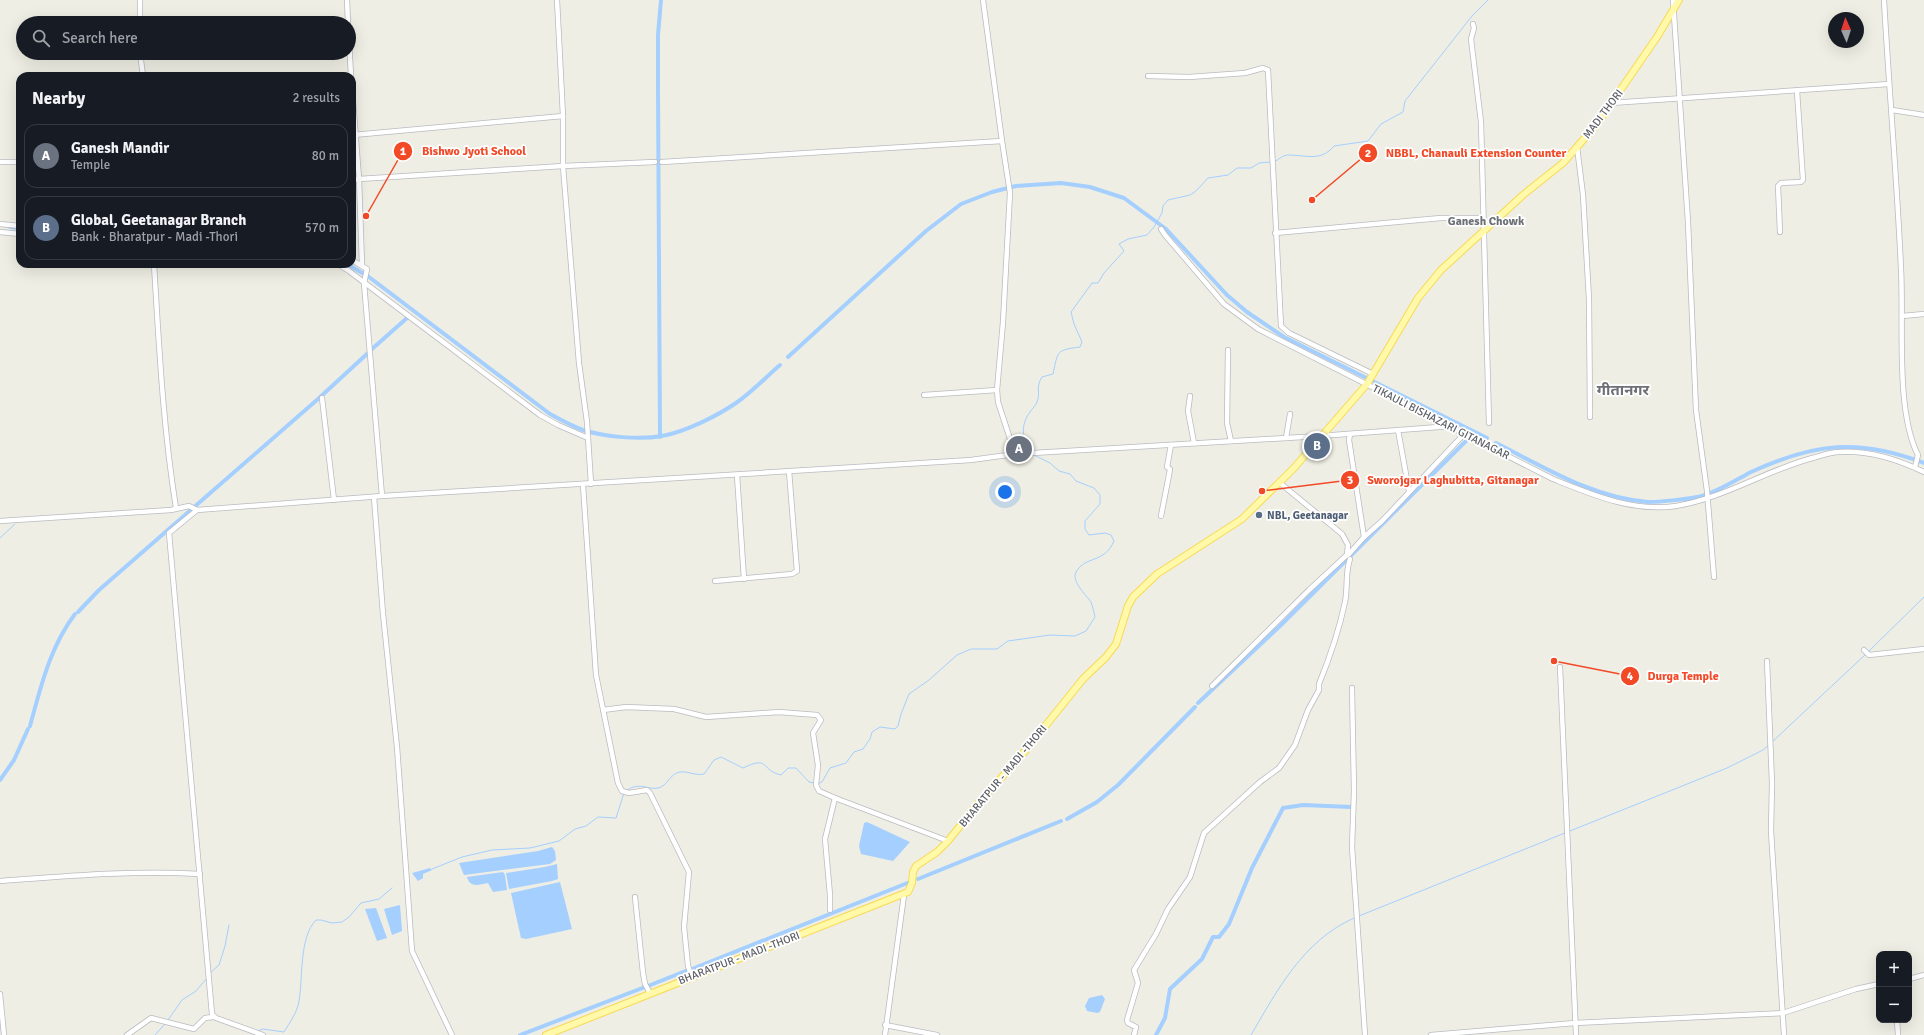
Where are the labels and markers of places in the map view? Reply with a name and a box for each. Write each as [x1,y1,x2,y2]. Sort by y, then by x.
callout: Bishwo Jyoti School [393,139,534,163]
callout: NBBL, Chanauli Extension Counter [1358,141,1575,165]
pin: B [1304,431,1330,461]
pin: A [1006,434,1032,464]
callout: Sworojgar Laghubitta, Gitanagar [1340,468,1547,492]
place label: NBL, Geetanagar [1267,509,1349,522]
marker: NBL, Geetanagar [1254,510,1264,520]
callout: Durga Temple [1620,664,1727,688]

